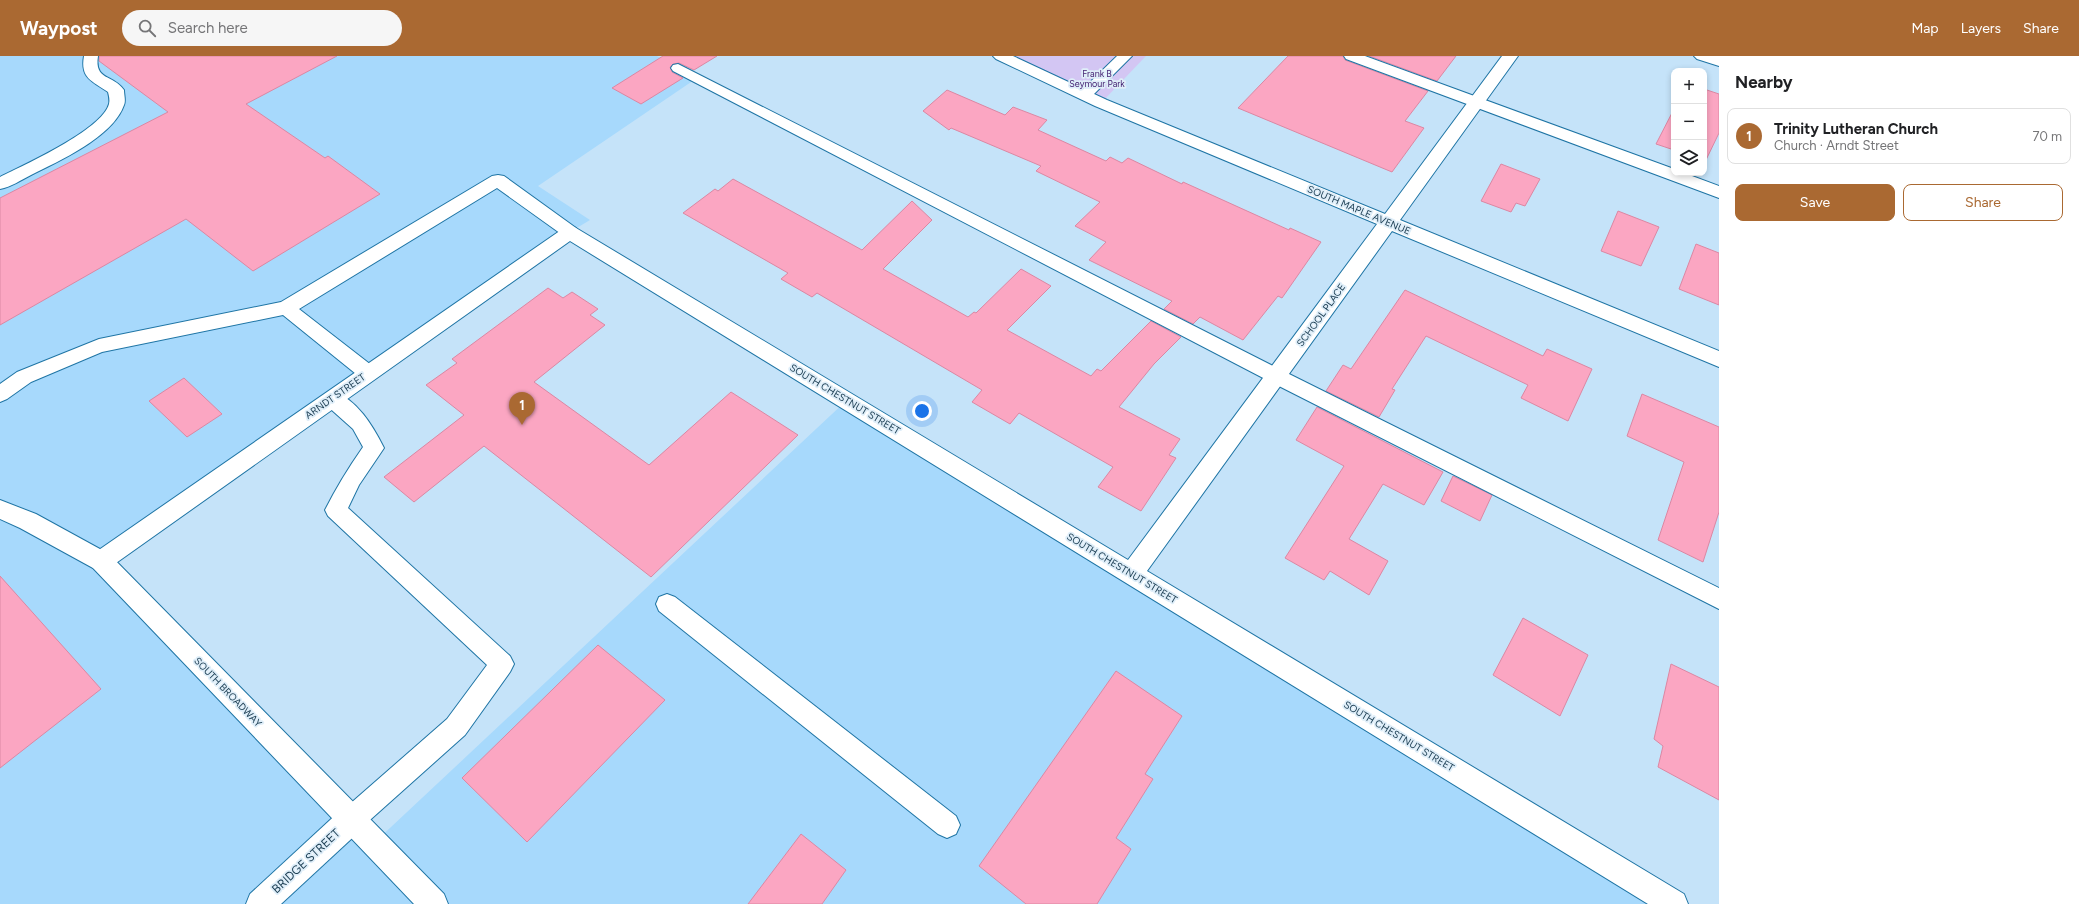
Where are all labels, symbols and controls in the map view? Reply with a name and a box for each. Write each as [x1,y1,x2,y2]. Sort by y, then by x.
search box [122,10,402,46]
text: Waypost [20,17,98,40]
icon: search [136,17,158,39]
text: Search here [168,19,248,37]
text: Map [1911,20,1939,37]
text: Layers [1961,20,2001,37]
text: Share [2023,20,2059,37]
park label: Frank B Seymour Park [1069,68,1125,89]
map controls [1671,68,1707,176]
button: + [1671,68,1707,104]
text: Nearby [1735,72,1793,92]
button: − [1671,104,1707,140]
text: Trinity Lutheran Church [1774,120,1938,138]
text: 1 [1746,129,1752,144]
text: 70 m [2032,129,2062,144]
text: Church · Arndt Street [1774,138,1899,153]
button: layers [1671,140,1707,176]
street label: SOUTH MAPLE AVENUE [1305,182,1413,238]
button: Save [1735,184,1895,221]
button: Share [1903,184,2063,221]
street label: SCHOOL PLACE [1294,281,1348,349]
street label: SOUTH CHESTNUT STREET [787,361,903,437]
street label: ARNDT STREET [302,370,368,422]
pin: 1 [509,392,535,425]
your location [912,401,932,421]
street label: SOUTH CHESTNUT STREET [1064,530,1180,606]
street label: SOUTH BROADWAY [191,654,265,730]
street label: SOUTH CHESTNUT STREET [1341,698,1457,774]
street label: BRIDGE STREET [269,826,343,896]

